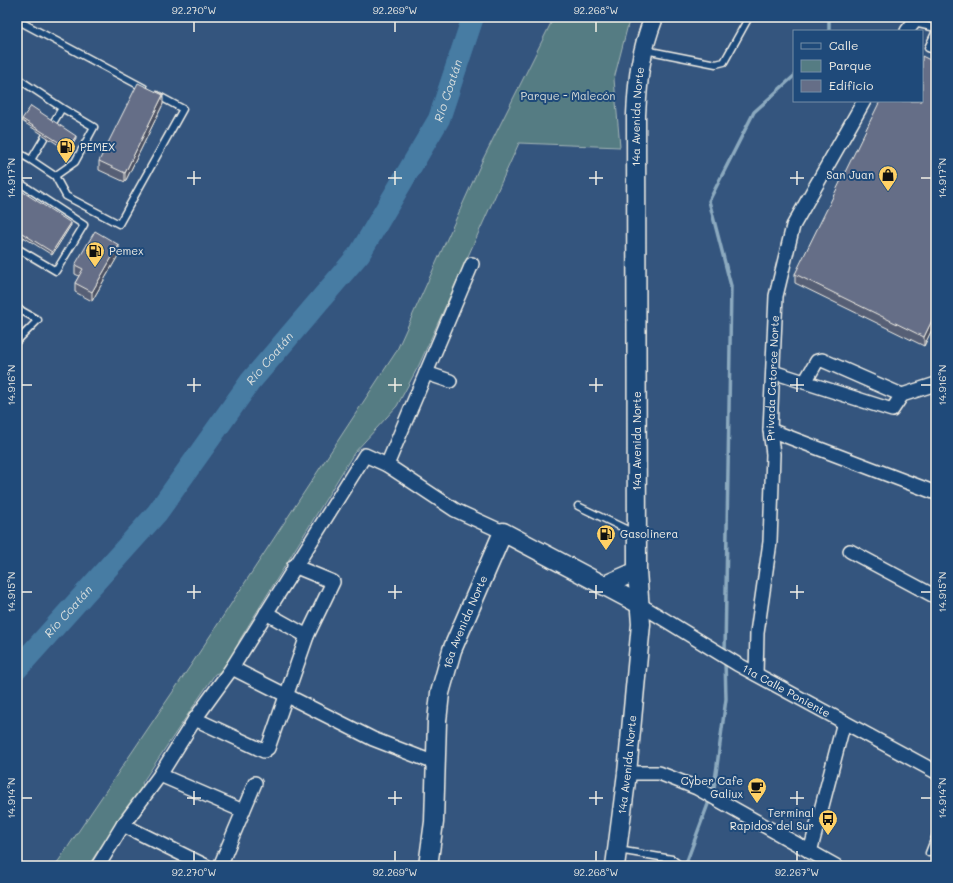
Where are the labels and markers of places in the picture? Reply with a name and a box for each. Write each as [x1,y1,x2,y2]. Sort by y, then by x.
fuel station icon: PEMEX [55,136,77,164]
place label: PEMEX [80,139,115,154]
shop icon: San Juan [877,164,899,192]
place label: San Juan [826,167,874,182]
fuel station icon: Pemex [84,240,106,268]
place label: Pemex [109,243,144,258]
fuel station icon: Gasolinera [595,523,617,551]
place label: Gasolinera [620,526,678,541]
place label: Cyber Cafe Galiux [681,773,743,801]
cafe icon: Cyber Cafe Galiux [746,776,768,804]
place label: Terminal Rapidos del Sur [730,805,814,833]
bus stop icon: Terminal Rapidos del Sur [817,808,839,836]

